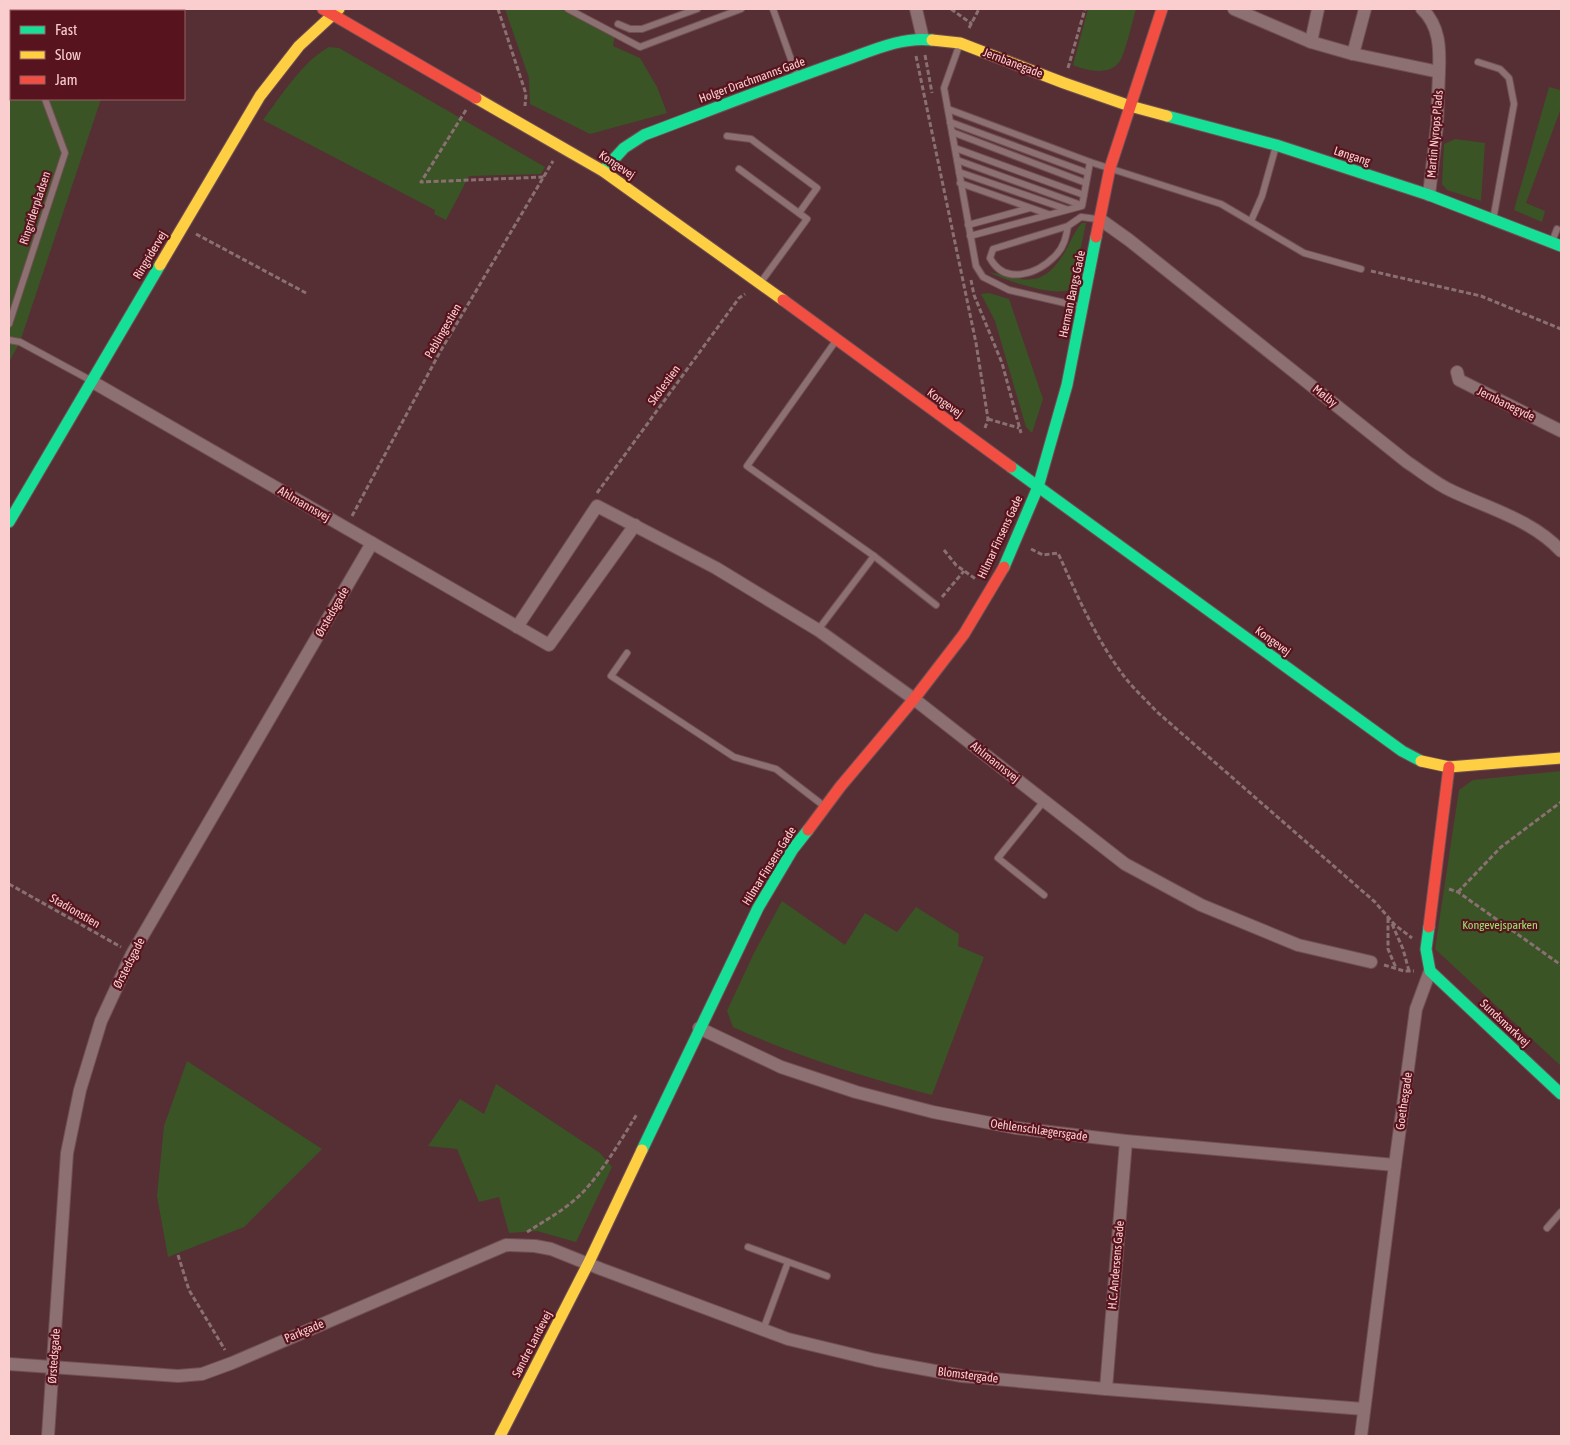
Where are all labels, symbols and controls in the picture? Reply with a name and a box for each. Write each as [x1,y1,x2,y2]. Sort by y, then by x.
legend [10,10,185,100]
text: Fast [55,21,77,38]
street label: Jernbanegade [981,45,1045,81]
text: Slow [55,46,81,63]
street label: Holger Drachmanns Gade [697,54,807,106]
text: Jam [55,71,78,88]
street label: Martin Nyrops Plads [1424,90,1446,178]
street label: Løngang [1332,144,1373,169]
street label: Kongevej [596,148,638,182]
street label: Ringriderpladsen [17,170,53,246]
street label: Ringridervej [130,228,170,282]
street label: Herman Bangs Gade [1056,249,1088,339]
street label: Peblingestien [422,301,464,361]
street label: Skolestien [645,362,683,408]
street label: Mølby [1310,382,1340,410]
street label: Jernbanegyde [1475,384,1537,424]
street label: Kongevej [925,385,965,421]
street label: Ahlmannsvej [275,483,333,525]
street label: Hilmar Finsens Gade [975,493,1025,581]
street label: Ørstedsgade [312,585,352,639]
street label: Kongevej [1253,623,1293,659]
street label: Ahlmannsvej [968,739,1022,785]
street label: Hilmar Finsens Gade [739,824,799,908]
street label: Stadionstien [47,891,103,931]
park label: Kongevejsparken [1462,918,1538,932]
street label: Ørstedsgade [110,935,148,991]
street label: Sundsmarkvej [1477,997,1533,1049]
street label: Goethesgade [1393,1071,1415,1131]
street label: Oehlenschlægersgade [990,1116,1088,1144]
street label: H.C. Andersens Gade [1105,1220,1127,1310]
street label: Søndre Landevej [509,1308,555,1380]
street label: Parkgade [282,1316,326,1346]
street label: Ørstedsgade [45,1328,63,1384]
street label: Blomstergade [937,1364,999,1386]

